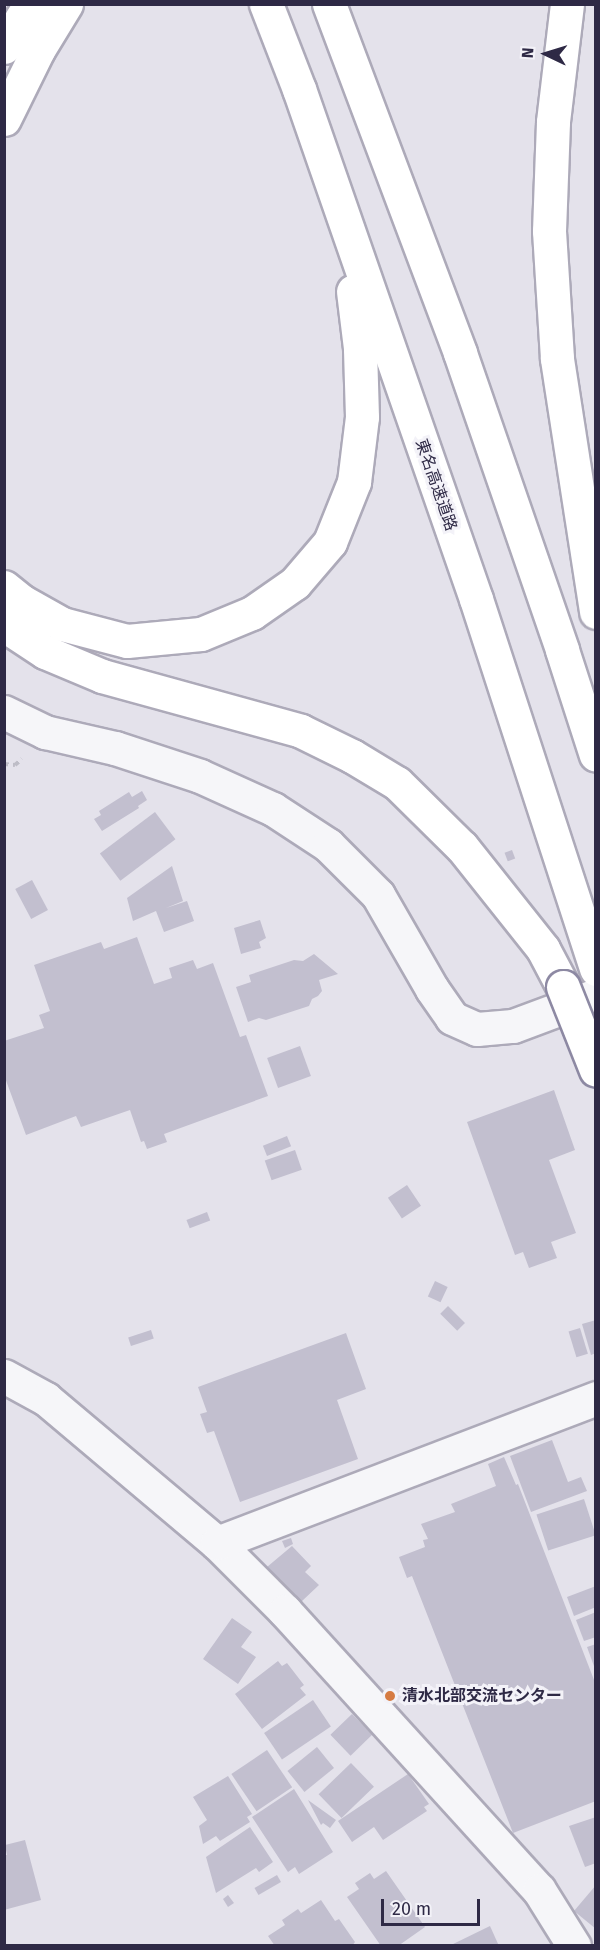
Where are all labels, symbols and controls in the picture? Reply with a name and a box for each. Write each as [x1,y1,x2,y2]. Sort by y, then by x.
north arrow [516,24,576,84]
text: N [518,47,537,59]
street label: 東名高速道路 [411,436,461,534]
place label: 清水北部交流センター [402,1686,562,1706]
marker: 清水北部交流センター [383,1689,397,1703]
scale bar [384,1887,483,1925]
text: 20 m [392,1898,431,1920]

